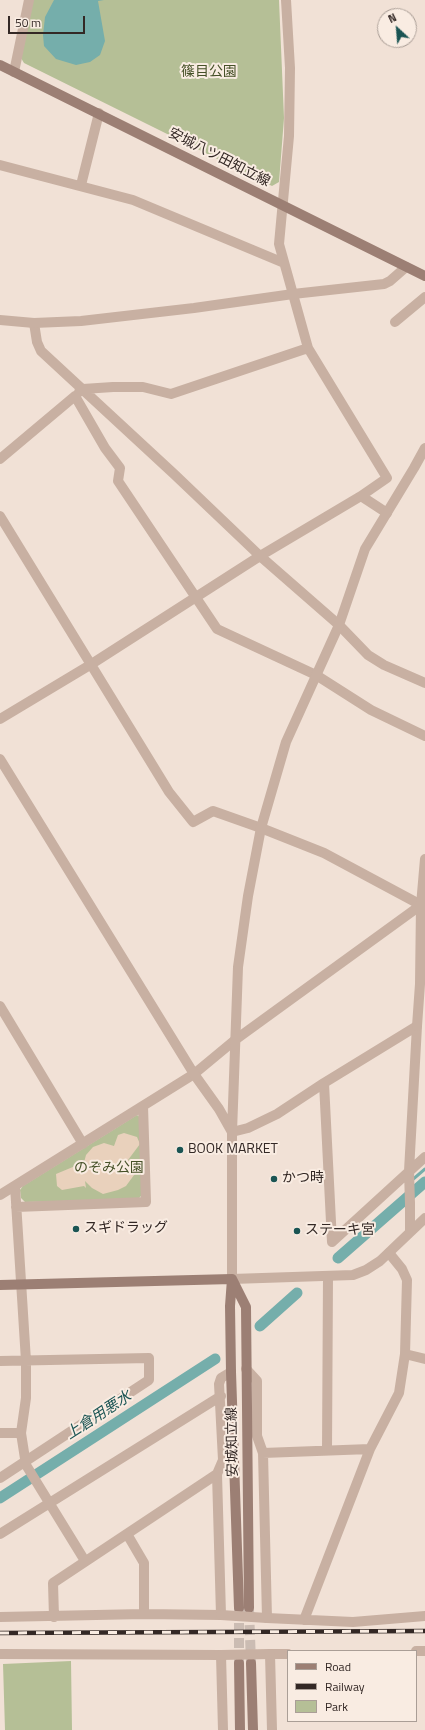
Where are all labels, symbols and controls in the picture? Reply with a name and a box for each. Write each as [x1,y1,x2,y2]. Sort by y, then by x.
scale bar [10,8,87,34]
north arrow [377,8,417,48]
text: N [385,9,399,27]
text: 50 m [15,13,41,32]
park label: 篠目公園 [181,65,237,81]
street label: 安城八ツ田知立線 [165,125,273,191]
place label: BOOK MARKET [188,1142,278,1158]
marker: BOOK MARKET [175,1145,185,1155]
park label: のぞみ公園 [74,1161,144,1177]
place label: かつ時 [282,1171,324,1187]
marker: かつ時 [269,1174,279,1184]
place label: スギドラッグ [84,1221,168,1237]
place label: ステーキ宮 [305,1223,375,1239]
marker: スギドラッグ [71,1224,81,1234]
marker: ステーキ宮 [292,1226,302,1236]
water label: 上倉用悪水 [63,1388,135,1444]
street label: 安城知立線 [224,1407,242,1477]
legend [287,1650,417,1722]
text: Road [325,1657,351,1676]
text: Railway [325,1677,365,1696]
text: Park [325,1697,348,1716]

